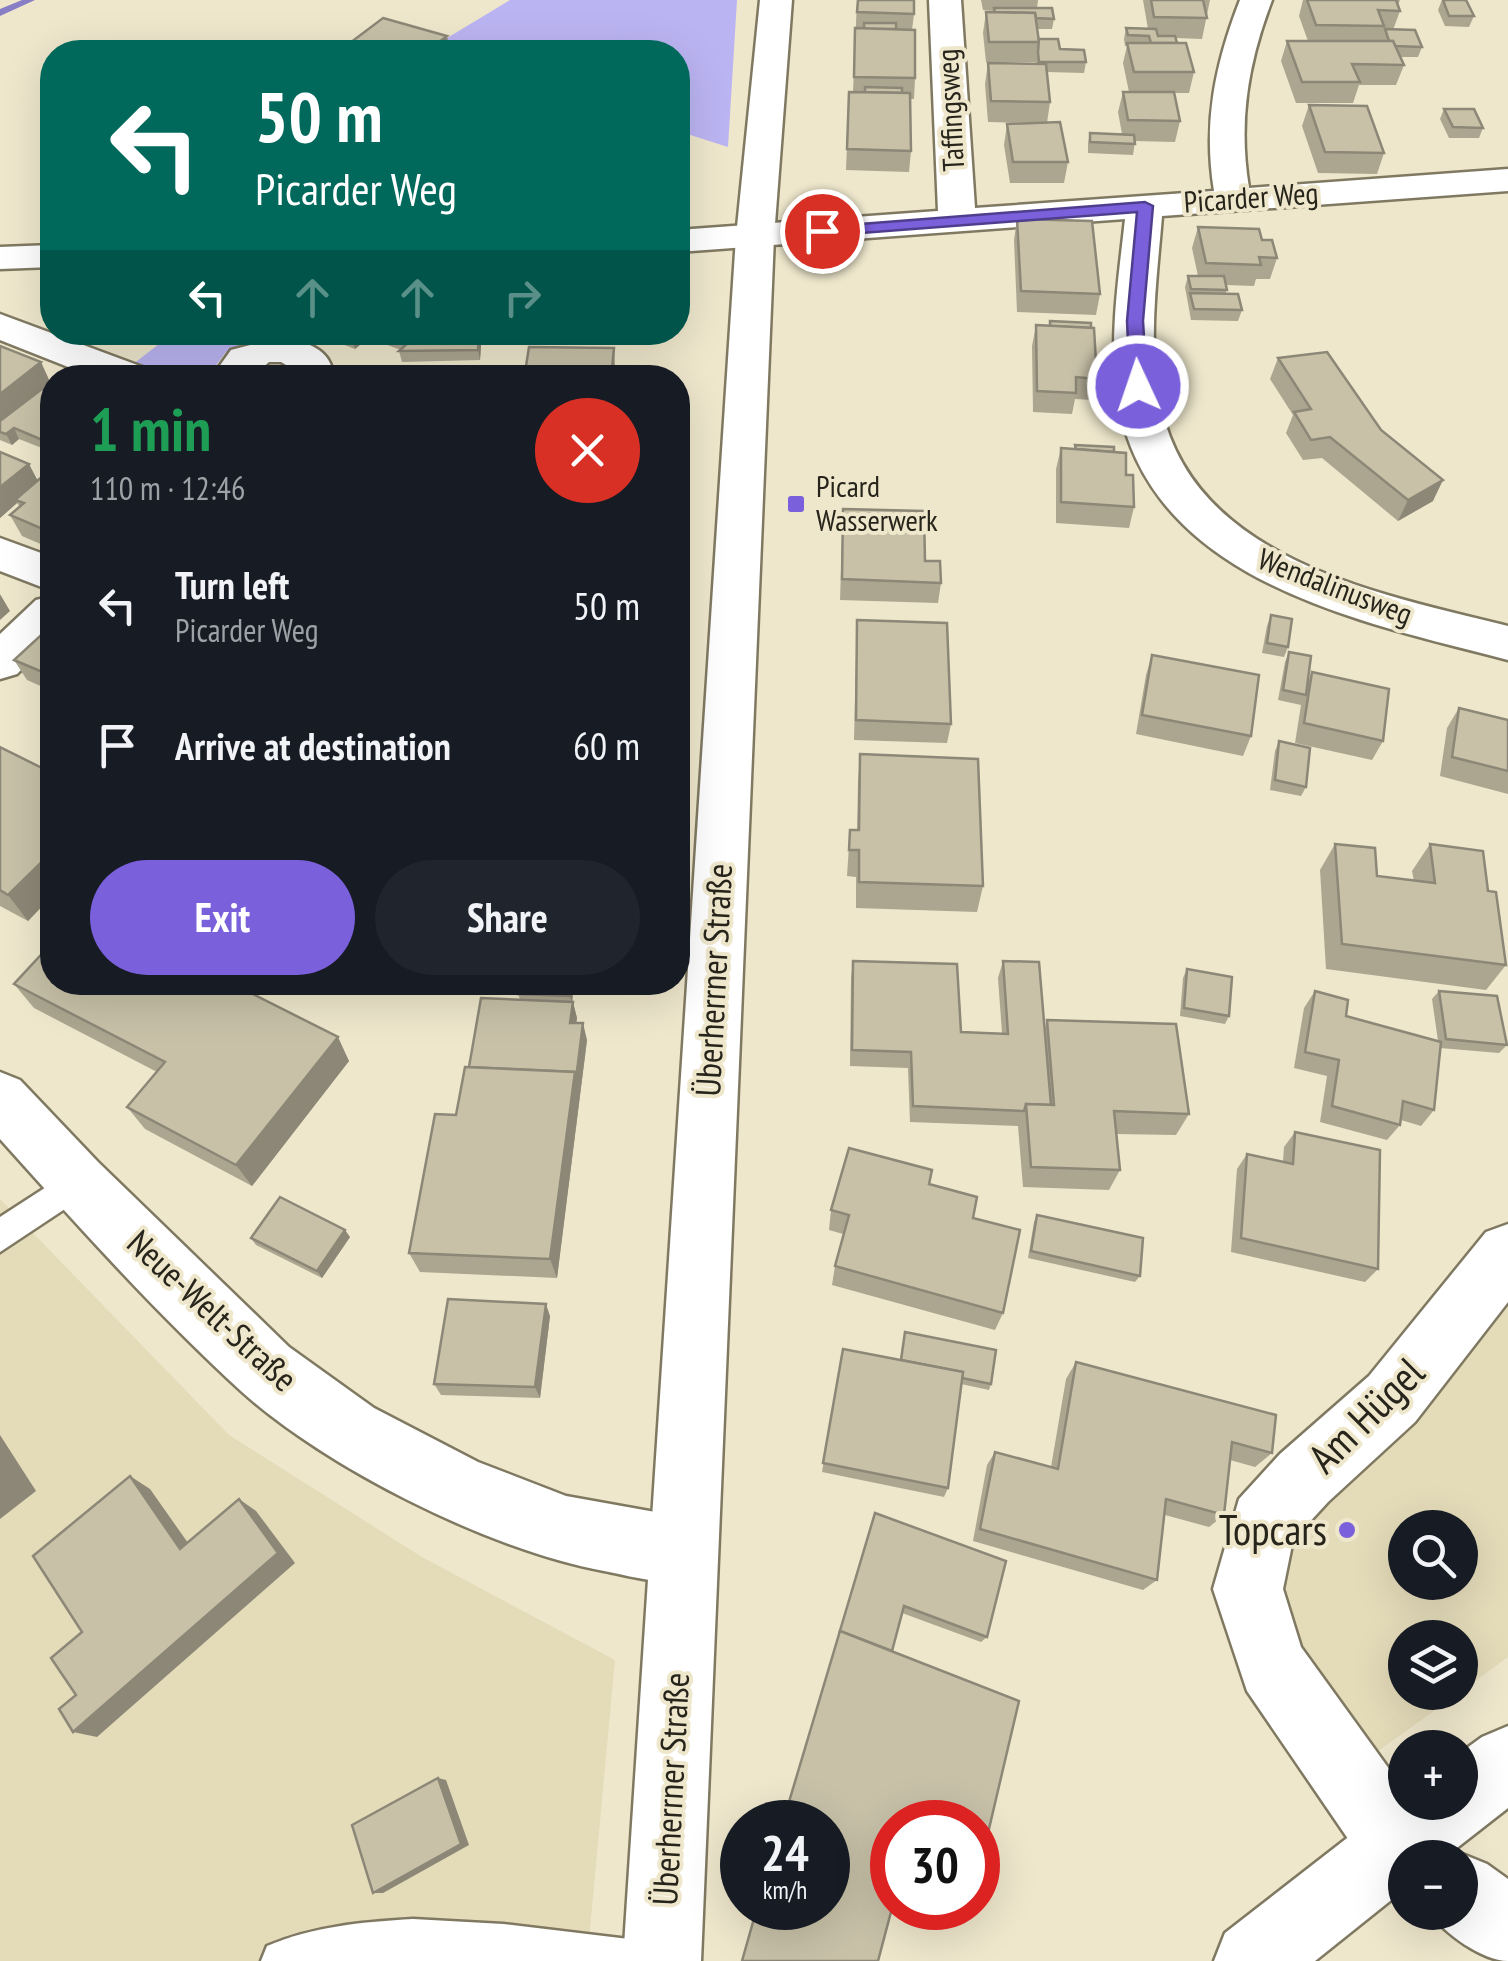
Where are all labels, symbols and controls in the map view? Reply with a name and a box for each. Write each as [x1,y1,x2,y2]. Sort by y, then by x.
street label: Taffingsweg [927,48,972,172]
text: 50 m [255,71,383,161]
icon: left [90,80,220,210]
text: Picarder Weg [255,159,457,217]
street label: Picarder Weg [1182,172,1319,221]
pin [780,189,865,274]
icon: arrive [795,204,850,259]
icon: left [180,270,235,325]
icon: ahead [285,270,340,325]
icon: ahead [390,270,445,325]
icon: right [495,270,550,325]
position arrow [1086,334,1190,438]
text: 1 min [90,390,211,468]
button: close [535,398,640,503]
place label: Picard Wasserwerk [816,466,938,539]
text: 110 m · 12:46 [90,467,245,509]
marker: Picard Wasserwerk [785,493,807,515]
street label: Wendalinusweg [1253,538,1418,633]
text: Turn left [175,560,289,609]
icon: left [90,578,145,633]
text: 50 m [573,581,640,630]
text: Picarder Weg [175,609,319,651]
icon: arrive [90,718,145,773]
text: Arrive at destination [175,721,451,770]
text: 60 m [573,721,640,770]
button: Exit [90,860,355,975]
button: Share [375,860,640,975]
street label: Überherrner Straße [684,862,742,1098]
street label: Neue-Welt-Straße [118,1220,308,1401]
street label: Am Hügel [1296,1345,1435,1484]
place label: Topcars [1219,1502,1327,1557]
map controls [1388,1510,1478,1930]
button: search [1388,1510,1478,1600]
marker: Topcars [1336,1519,1358,1541]
button: layers [1388,1620,1478,1710]
street label: Überherrner Straße [641,1671,699,1907]
button: + [1388,1730,1478,1820]
speed limit sign: 30 [870,1800,1000,1930]
text: 24 [761,1820,809,1885]
button: − [1388,1840,1478,1930]
text: km/h [763,1874,807,1906]

